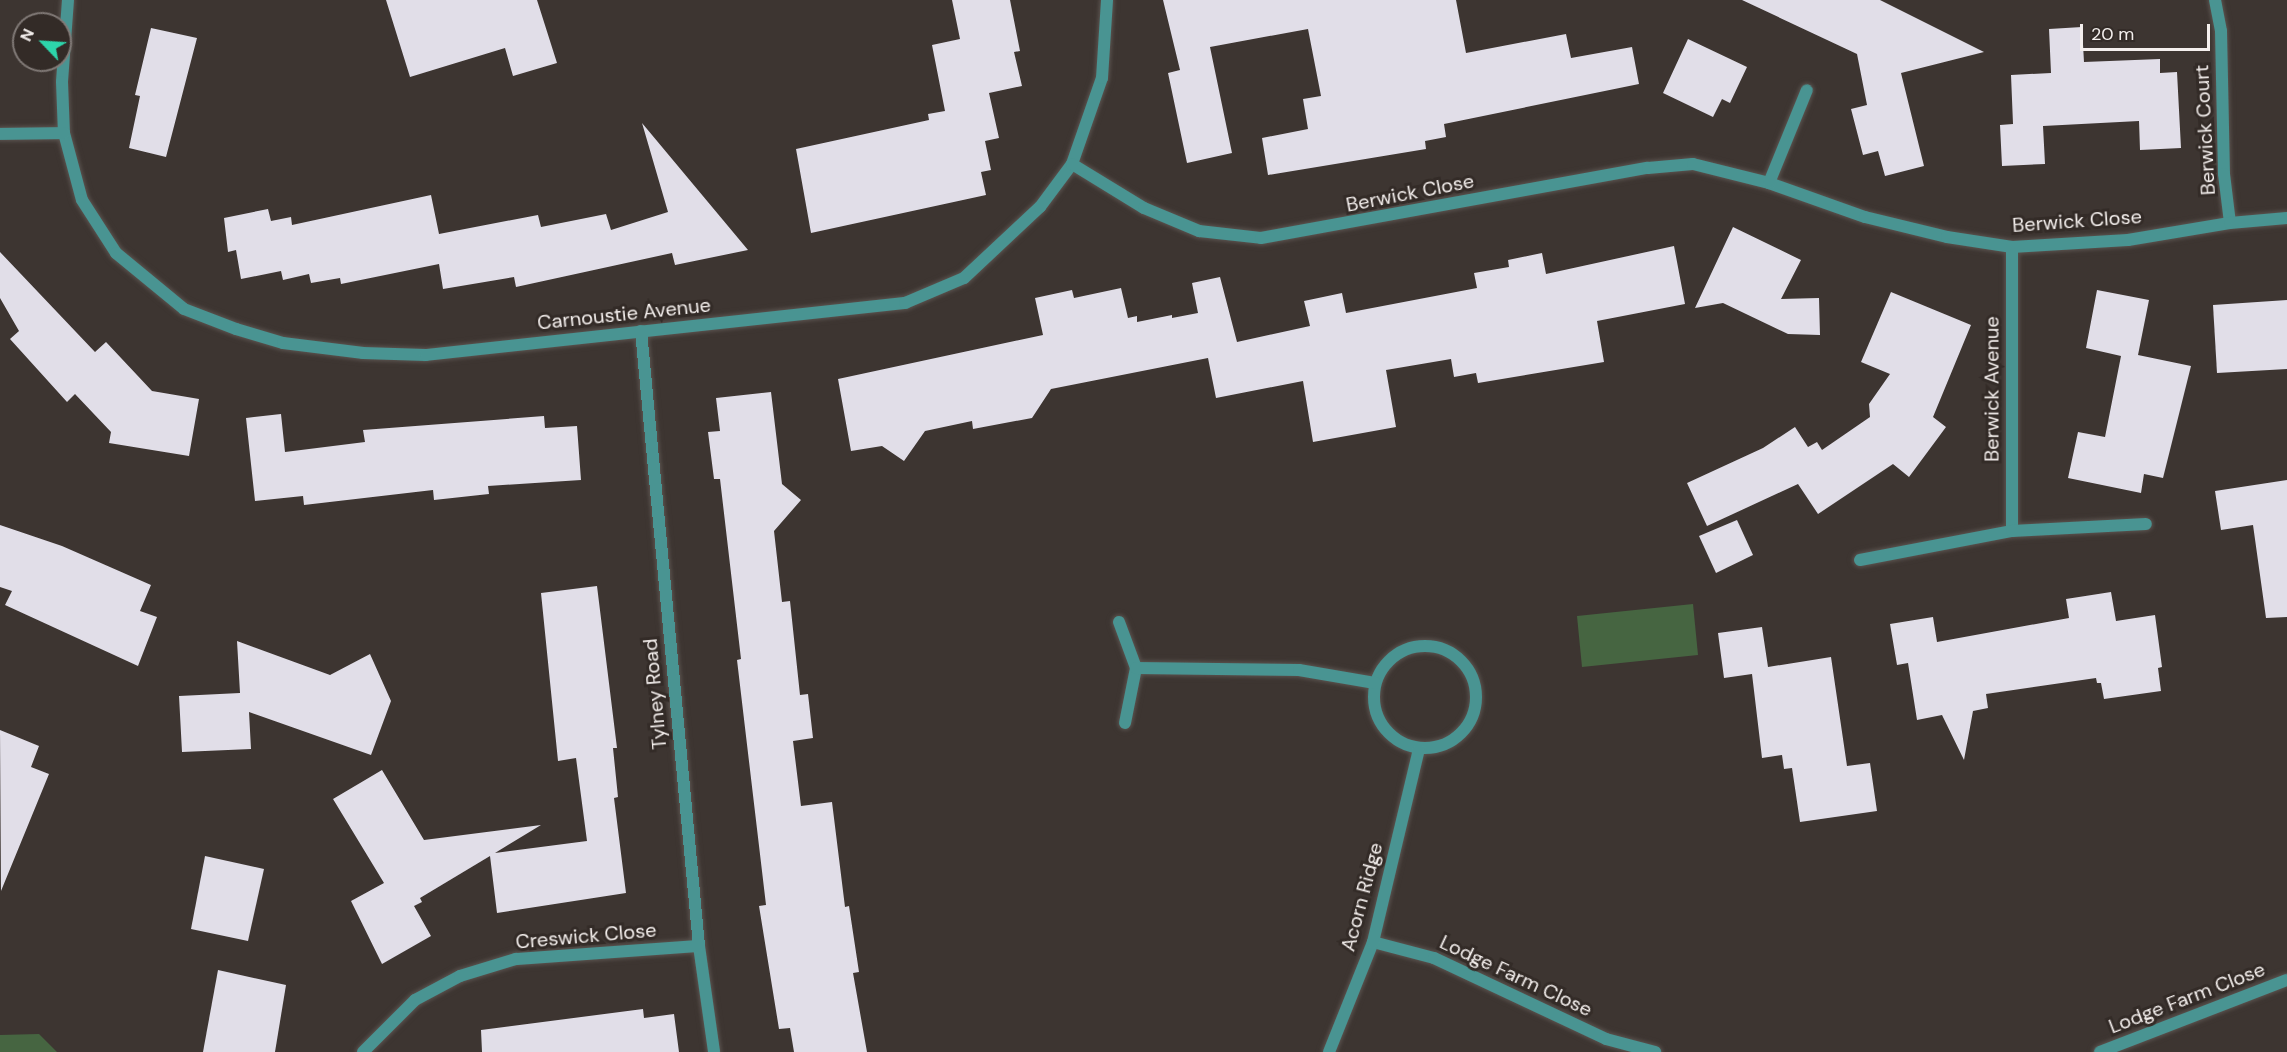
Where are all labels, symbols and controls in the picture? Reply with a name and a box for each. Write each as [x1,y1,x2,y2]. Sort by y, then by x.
north arrow [12,12,72,72]
scale bar [2083,12,2214,50]
text: 20 m [2091,22,2134,46]
text: N [15,25,39,45]
street label: Berwick Court [2190,64,2220,196]
street label: Berwick Close [1344,169,1476,217]
street label: Berwick Close [2011,205,2143,237]
street label: Carnoustie Avenue [536,293,712,335]
street label: Berwick Avenue [1980,316,2004,462]
street label: Tylney Road [638,638,672,750]
street label: Acorn Ridge [1336,840,1388,954]
street label: Creswick Close [515,918,657,954]
street label: Lodge Farm Close [1436,930,1596,1022]
street label: Lodge Farm Close [2105,957,2269,1039]

